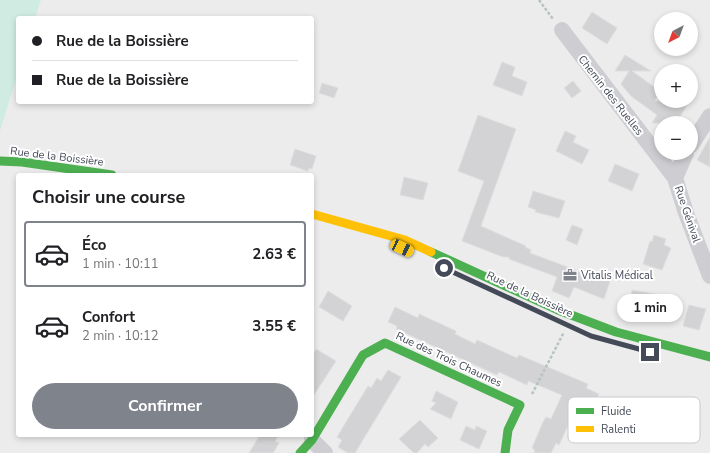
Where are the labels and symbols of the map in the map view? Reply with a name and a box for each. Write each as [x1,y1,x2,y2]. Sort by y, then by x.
north arrow [654,12,698,56]
street label: Chemin des Ruelles [575,52,647,139]
street label: Rue de la Boissière [9,143,105,170]
street label: Rue Génival [671,184,705,245]
car [389,237,415,259]
route start [435,259,453,277]
office icon: Vitalis Médical [562,267,578,283]
street label: Rue de la Boissière [484,268,576,321]
place label: Vitalis Médical [580,268,654,283]
callout: 1 min [617,294,683,322]
street label: Rue des Trois Chaumes [393,328,504,391]
route end [641,343,659,361]
legend [568,397,700,443]
text: Fluide [601,404,631,419]
text: Ralenti [601,422,636,437]

